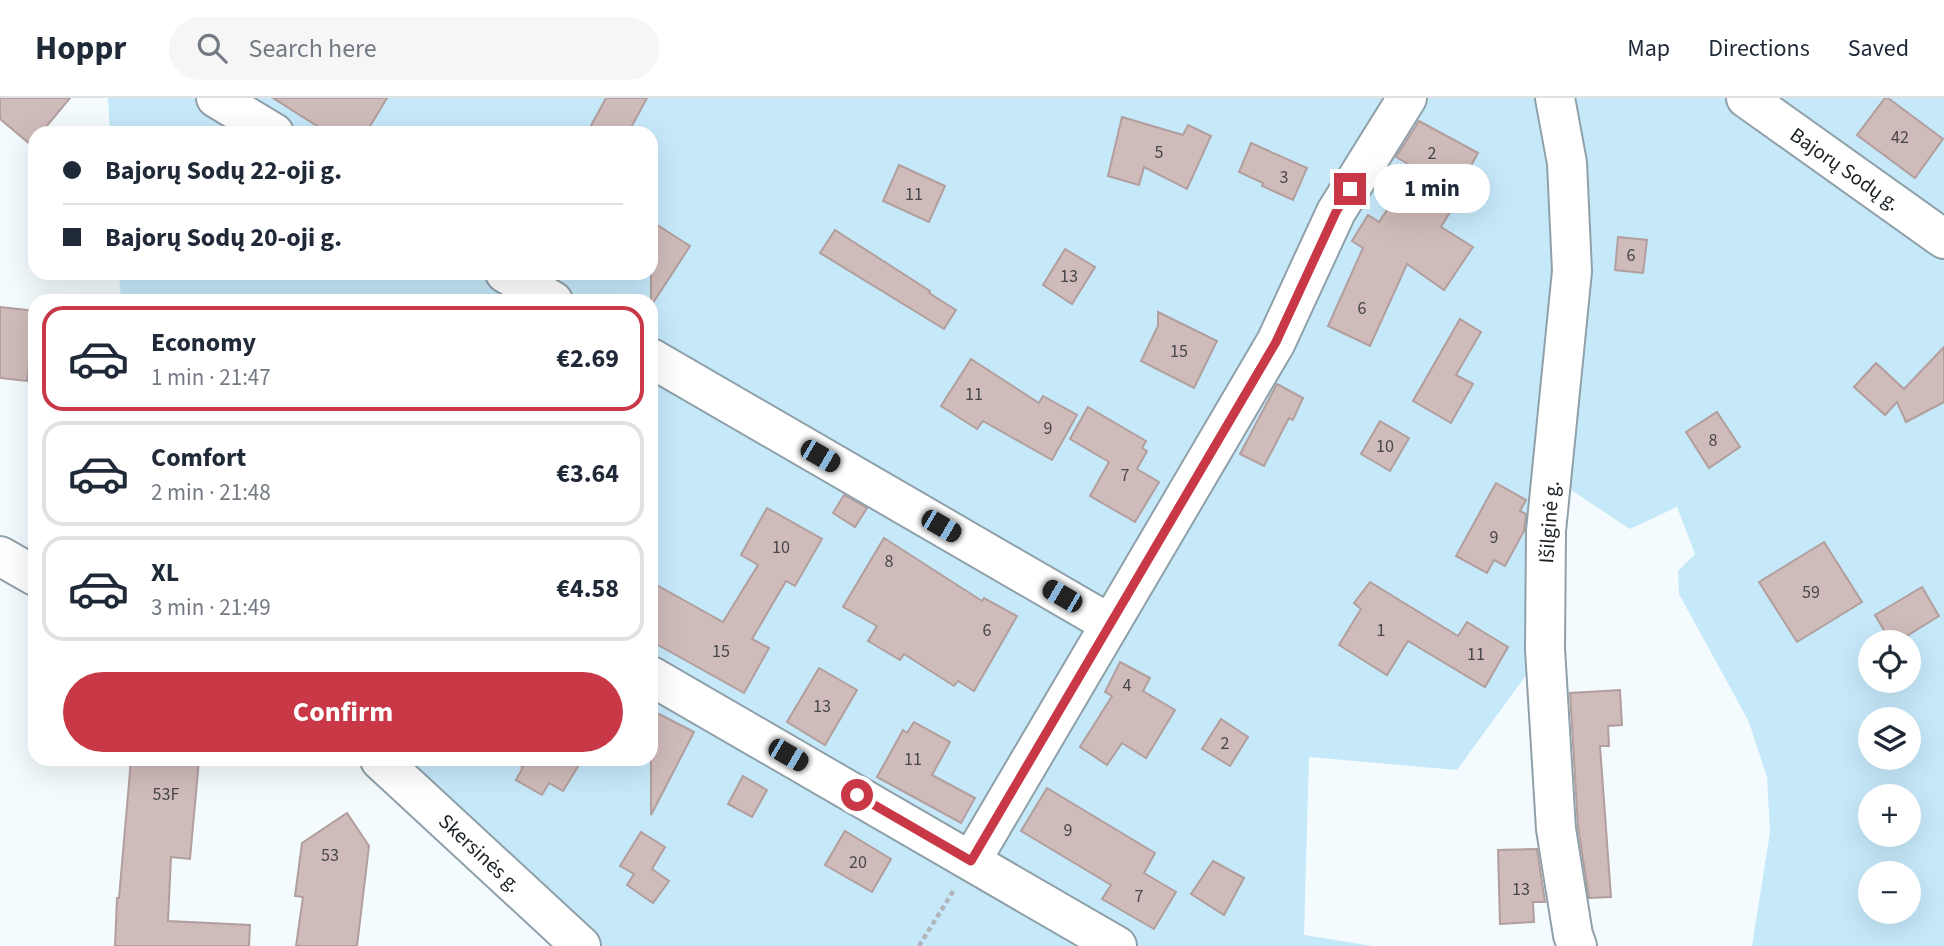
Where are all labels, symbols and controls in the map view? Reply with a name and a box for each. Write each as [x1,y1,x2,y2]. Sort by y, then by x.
search box [169,17,659,80]
text: Hoppr [35,25,127,72]
icon: search [193,29,231,67]
text: Search here [249,30,377,67]
text: Map [1627,31,1670,66]
text: Directions [1708,31,1810,66]
text: Saved [1848,31,1909,66]
street label: Bajorų Sodų g. [1784,120,1906,218]
house number: 42 [1891,125,1909,150]
house number: 5 [1155,140,1164,165]
house number: 2 [1428,141,1437,166]
text: Bajorų Sodų 22-oji g. [105,152,342,189]
callout: 1 min [1374,164,1490,214]
house number: 3 [1280,165,1289,190]
text: 1 min [1404,172,1460,205]
route end [1334,173,1366,205]
house number: 11 [905,182,923,207]
text: Bajorų Sodų 20-oji g. [105,219,342,256]
house number: 6 [1627,243,1636,268]
house number: 13 [1060,264,1078,289]
house number: 6 [1358,296,1367,321]
text: Economy [151,324,256,361]
icon: car [67,327,130,390]
house number: 15 [1170,339,1188,364]
text: €2.69 [556,340,619,377]
text: 1 min · 21:47 [151,361,271,394]
house number: 11 [965,382,983,407]
house number: 9 [1044,416,1053,441]
house number: 8 [1709,428,1718,453]
house number: 10 [1376,434,1394,459]
car [797,436,844,476]
text: Comfort [151,439,246,476]
icon: car [67,442,130,505]
text: €3.64 [556,455,619,492]
house number: 7 [1121,463,1130,488]
text: 2 min · 21:48 [151,476,271,509]
street label: Išilginė g. [1531,480,1567,564]
car [918,506,965,546]
house number: 9 [1490,525,1499,550]
house number: 10 [772,535,790,560]
house number: 8 [885,549,894,574]
text: XL [151,554,179,591]
icon: car [67,557,130,620]
text: €4.58 [556,570,619,607]
car [1039,576,1086,616]
house number: 59 [1802,580,1820,605]
text: 3 min · 21:49 [151,591,271,624]
house number: 6 [983,618,992,643]
house number: 1 [1377,618,1385,643]
map controls [1858,630,1921,924]
button: locate [1858,630,1921,693]
house number: 15 [712,639,730,664]
house number: 11 [1467,642,1485,667]
button: Confirm [63,672,623,752]
house number: 4 [1123,673,1132,698]
house number: 13 [813,694,831,719]
button: layers [1858,707,1921,770]
house number: 2 [1221,731,1230,756]
car [765,735,812,775]
house number: 11 [904,747,922,772]
route start [841,779,873,811]
house number: 53F [153,782,179,807]
button: + [1858,784,1921,847]
street label: Skersinės g. [432,807,528,899]
house number: 9 [1064,818,1073,843]
house number: 53 [321,843,339,868]
house number: 20 [849,850,867,875]
button: − [1858,861,1921,924]
house number: 13 [1512,877,1530,902]
house number: 7 [1135,884,1144,909]

